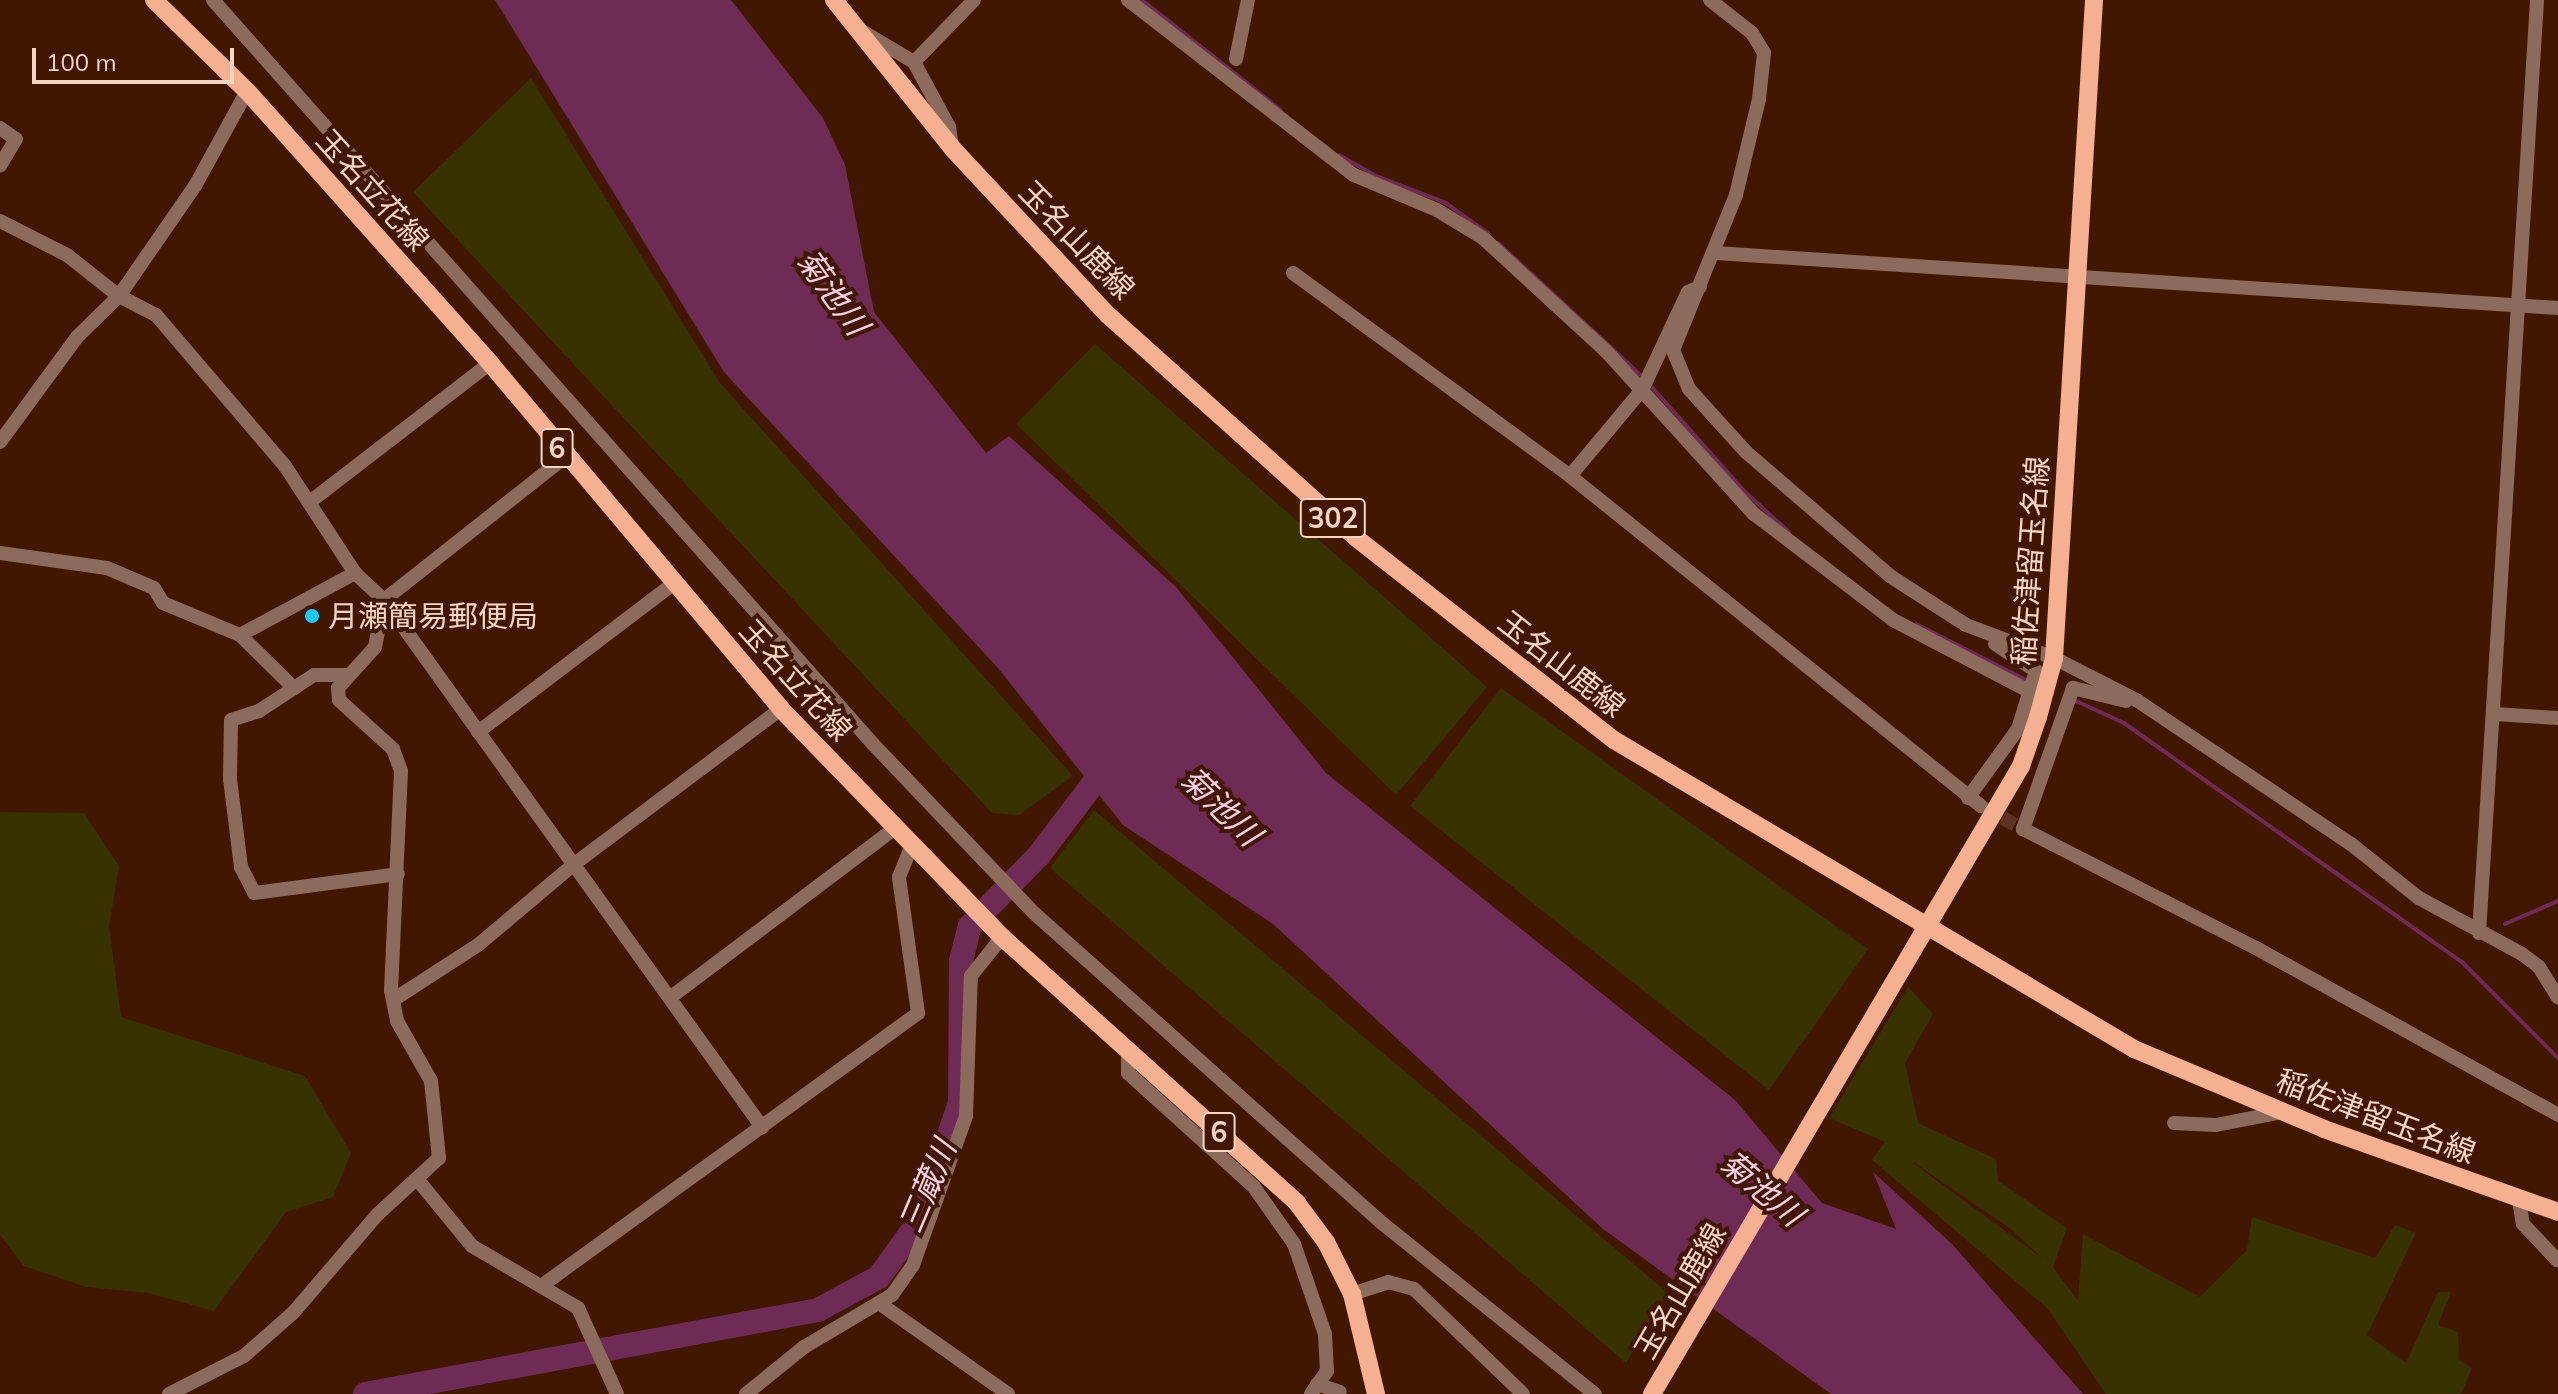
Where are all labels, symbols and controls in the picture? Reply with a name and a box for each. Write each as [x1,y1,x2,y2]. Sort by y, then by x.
scale bar [36,32,238,82]
text: 100 m [46,47,117,77]
street label: 玉名立花線 [309,122,437,258]
street label: 玉名山鹿線 [1012,174,1142,306]
water label: 菊池川 [789,242,877,342]
road number: 6 [539,424,575,472]
street label: 稲佐津留玉名線 [2005,455,2055,667]
road number: 302 [1299,494,1367,542]
place label: 月瀬簡易郵便局 [328,598,538,634]
street label: 玉名山鹿線 [1492,604,1632,724]
marker: 月瀬簡易郵便局 [303,607,321,625]
street label: 玉名立花線 [732,612,860,748]
water label: 菊池川 [1173,759,1269,853]
street label: 稲佐津留玉名線 [2272,1062,2480,1170]
road number: 6 [1201,1108,1237,1156]
water label: 三蔵川 [891,1134,963,1238]
water label: 菊池川 [1713,1142,1811,1234]
street label: 玉名山鹿線 [1627,1217,1733,1365]

